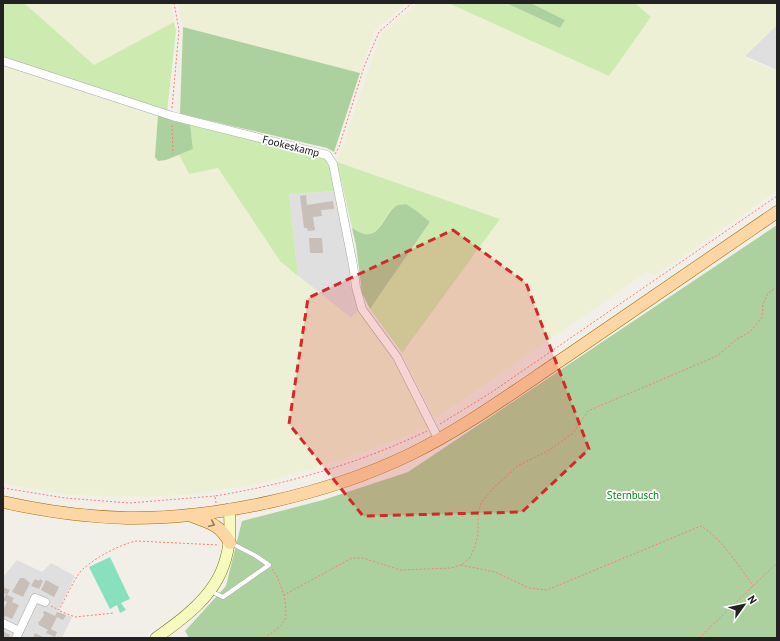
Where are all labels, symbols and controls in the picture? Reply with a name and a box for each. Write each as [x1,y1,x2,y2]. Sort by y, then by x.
street label: Fookeskamp [261,132,321,160]
park label: Sternbusch [607,488,659,502]
one-way arrow [208,519,216,527]
north arrow [724,585,764,625]
text: N [745,593,760,606]

